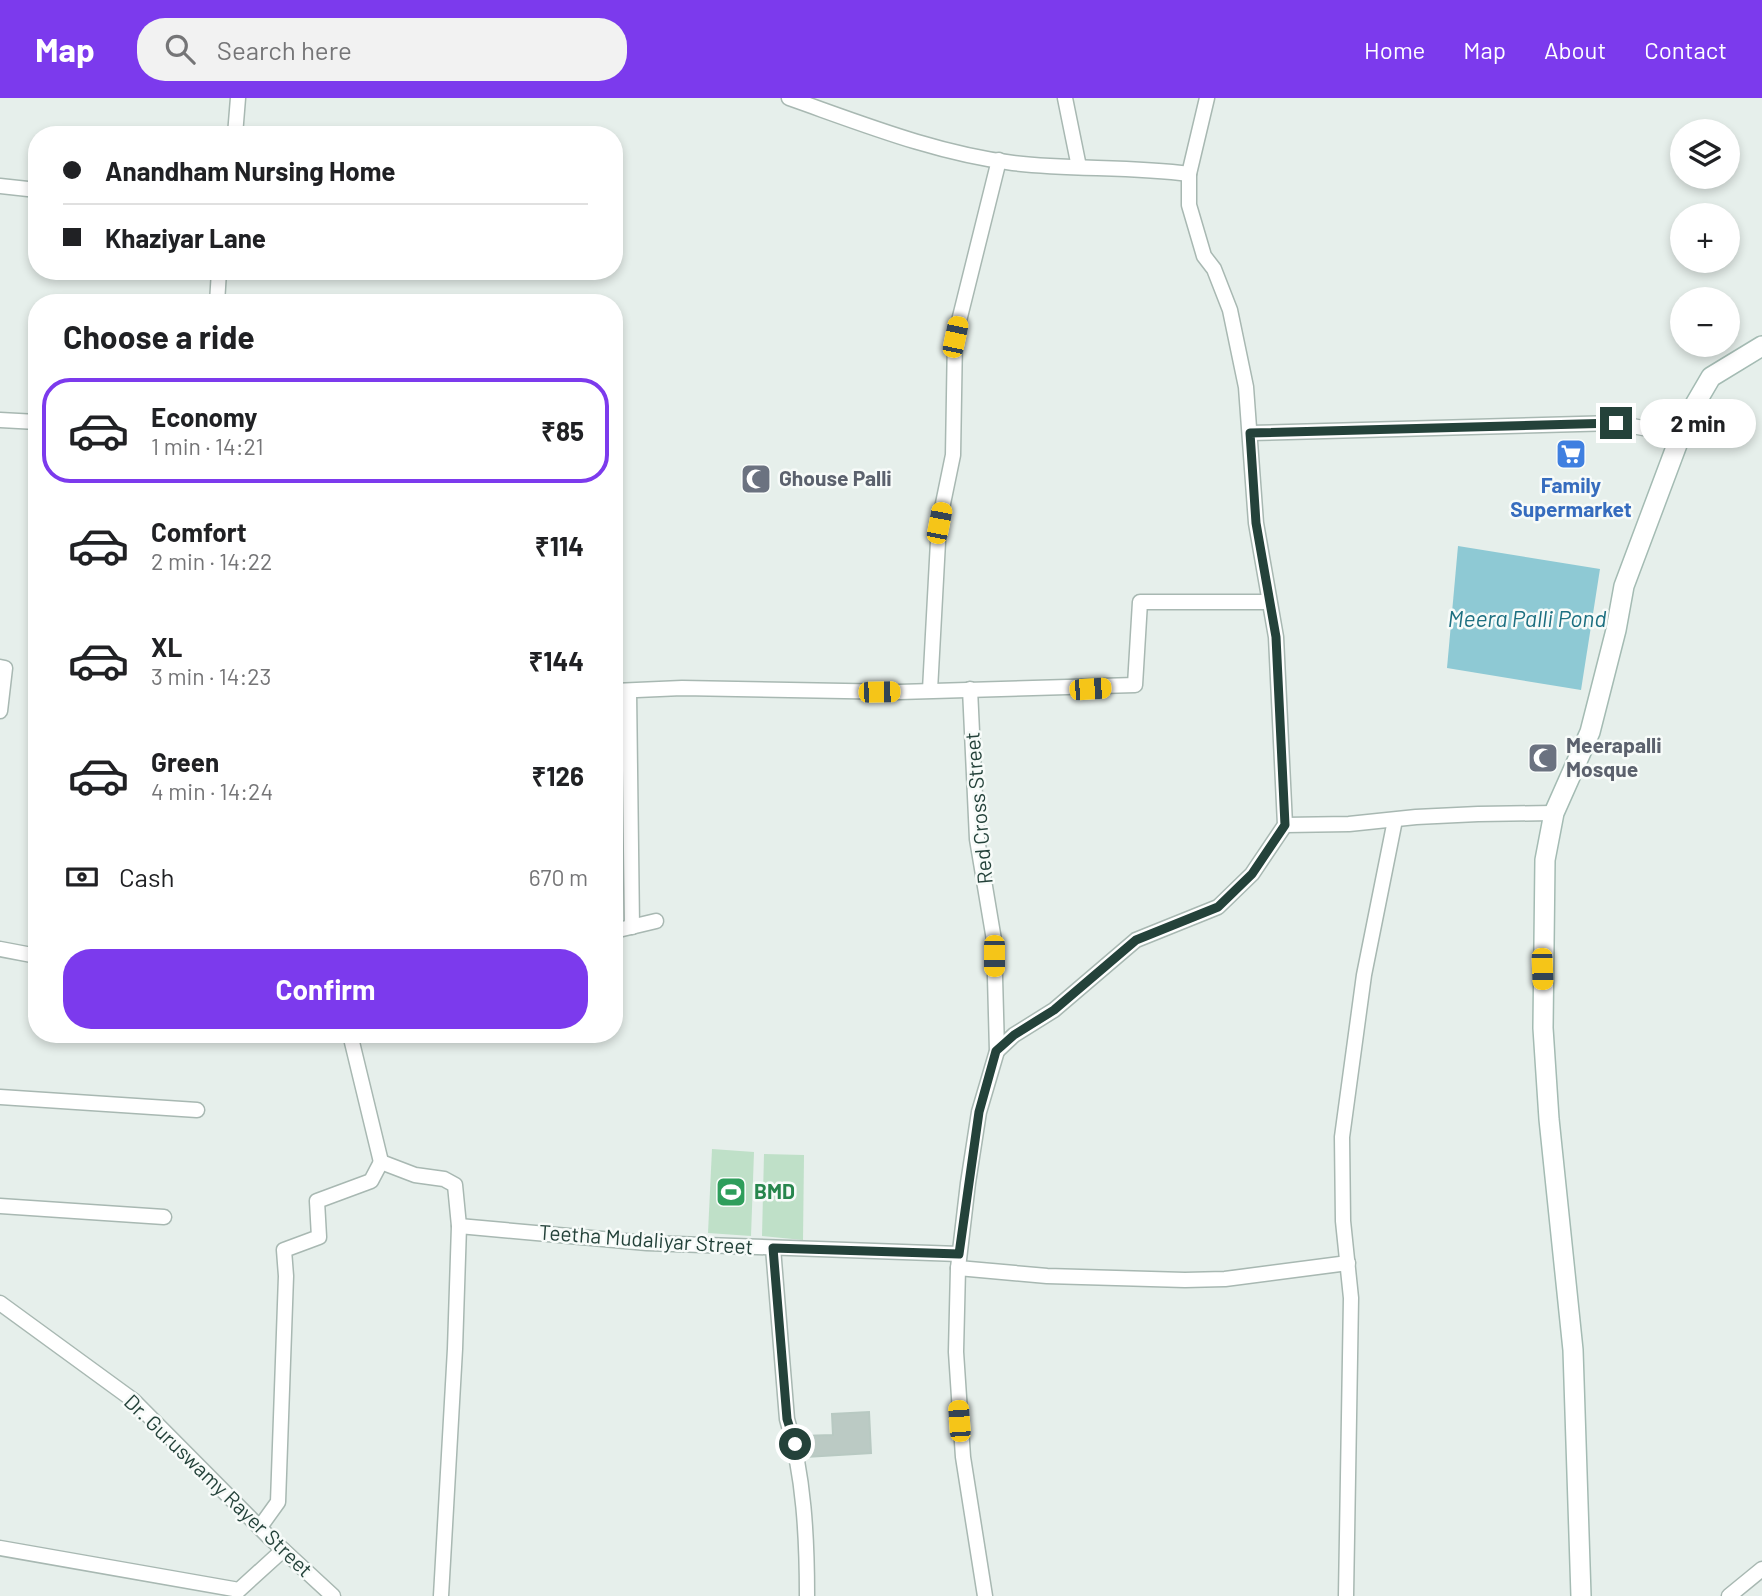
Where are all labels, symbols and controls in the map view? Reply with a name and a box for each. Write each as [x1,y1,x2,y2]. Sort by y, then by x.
search box [137,18,627,81]
text: Map [35,29,95,69]
icon: search [161,30,199,68]
text: Search here [217,34,352,65]
text: Home [1364,35,1425,64]
text: Map [1463,35,1506,64]
text: About [1544,35,1606,64]
text: Contact [1644,35,1727,64]
map controls [1670,119,1740,357]
button: layers [1670,119,1740,189]
text: Anandham Nursing Home [105,155,396,186]
button: + [1670,203,1740,273]
text: Khaziyar Lane [105,222,266,253]
button: − [1670,287,1740,357]
car [941,314,970,360]
text: Choose a ride [63,317,255,355]
callout: 2 min [1640,398,1756,448]
icon: car [67,399,130,462]
text: Economy [151,401,257,432]
route end [1600,407,1632,439]
text: 2 min [1670,409,1726,437]
text: ₹85 [541,415,584,446]
text: 1 min · 14:21 [151,432,264,460]
supermarket icon: Family Supermarket [1554,437,1588,471]
mosque icon: Ghouse Palli [739,462,773,496]
place label: Ghouse Palli [779,465,892,490]
place label: Family Supermarket [1510,472,1632,521]
car [925,500,954,546]
icon: car [67,514,130,577]
text: Comfort [151,516,247,547]
text: ₹114 [535,530,584,561]
text: 2 min · 14:22 [151,547,272,575]
water label: Meera Palli Pond [1448,604,1606,632]
icon: car [67,629,130,692]
text: XL [151,631,182,662]
text: ₹144 [528,645,584,676]
text: 3 min · 14:23 [151,662,271,690]
car [1069,677,1112,701]
car [858,681,901,703]
street label: Red Cross Street [958,731,997,885]
place label: Meerapalli Mosque [1566,732,1662,781]
mosque icon: Meerapalli Mosque [1526,741,1560,775]
icon: car [67,744,130,807]
text: Green [151,746,219,777]
text: ₹126 [531,760,584,791]
text: 4 min · 14:24 [151,777,273,805]
icon: cash [63,858,101,896]
text: Cash [119,861,174,892]
text: 670 m [529,863,588,891]
car [984,935,1005,977]
car [1531,948,1554,990]
button: Confirm [63,949,588,1029]
sports icon: BMD [714,1175,748,1209]
place label: BMD [754,1178,795,1203]
street label: Teetha Mudaliyar Street [538,1219,754,1258]
street label: Dr. Guruswamy Rayer Street [120,1388,318,1582]
car [948,1399,971,1443]
route start [779,1428,811,1460]

